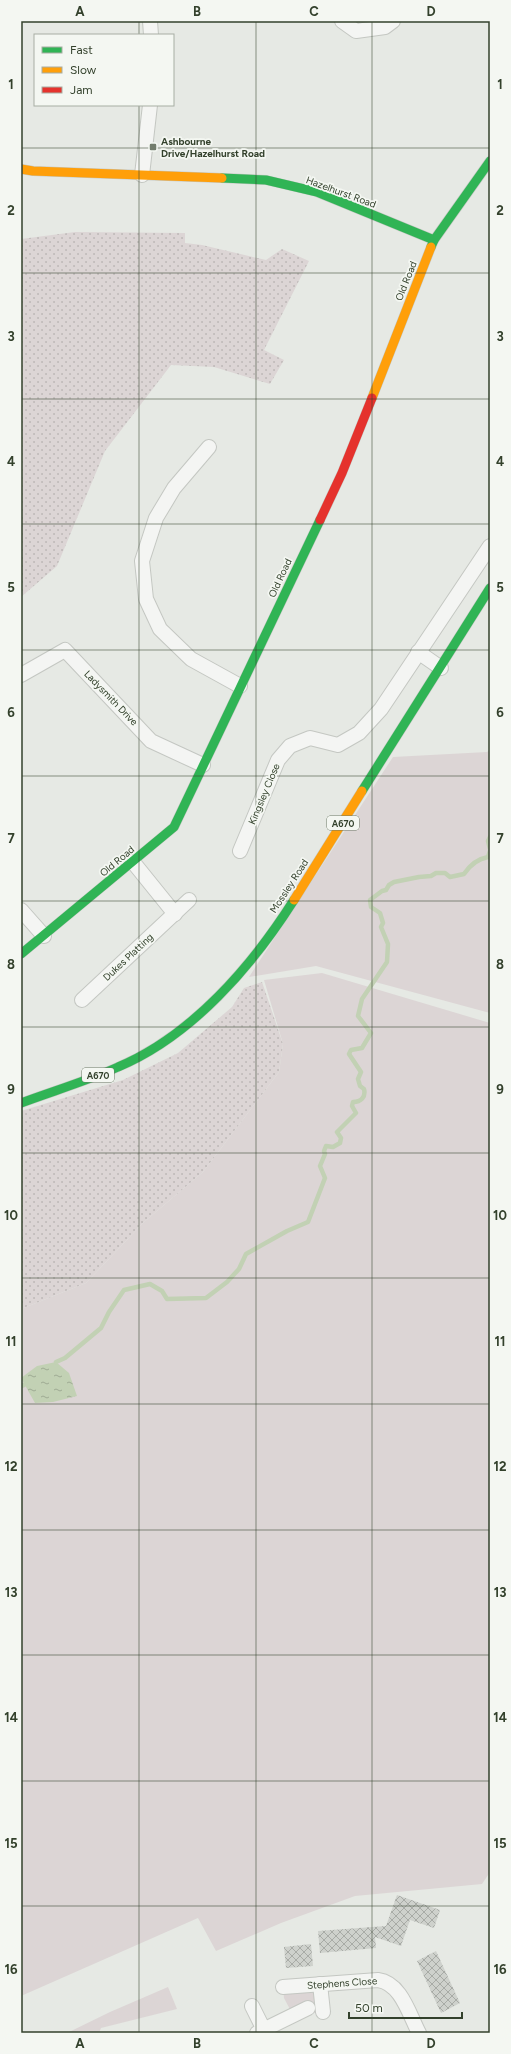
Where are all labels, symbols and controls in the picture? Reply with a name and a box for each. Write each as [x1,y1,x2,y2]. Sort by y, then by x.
text: A [75,4,85,19]
text: B [193,4,201,19]
text: C [309,4,319,19]
text: D [426,4,436,19]
legend [34,34,174,106]
text: Fast [70,43,93,57]
text: Slow [70,63,97,77]
text: 1 [8,77,14,92]
text: 1 [497,77,503,92]
text: Jam [70,83,93,97]
place label: Ashbourne Drive/Hazelhurst Road [161,135,265,160]
marker: Ashbourne Drive/Hazelhurst Road [148,142,158,152]
street label: Hazelhurst Road [304,173,378,211]
text: 2 [7,203,15,218]
text: 2 [496,203,504,218]
street label: Old Road [392,259,420,303]
text: 3 [7,329,15,344]
text: 3 [496,329,504,344]
text: 4 [7,454,15,469]
text: 4 [496,454,504,469]
street label: Old Road [265,556,295,599]
text: 5 [7,580,15,595]
text: 5 [496,580,504,595]
street label: Ladysmith Drive [81,668,141,729]
text: 6 [7,705,15,720]
text: 6 [496,705,504,720]
street label: Kingsley Close [245,761,283,827]
road number: A670 [327,816,359,830]
text: 7 [7,831,15,846]
text: 7 [496,831,504,846]
street label: Old Road [97,843,137,879]
street label: Mossley Road [267,856,311,915]
street label: Dukes Platting [100,930,156,984]
text: 8 [7,957,15,972]
text: 8 [496,957,504,972]
road number: A670 [82,1068,114,1082]
text: 9 [7,1082,15,1097]
text: 9 [496,1082,504,1097]
text: 10 [4,1208,18,1223]
text: 10 [493,1208,507,1223]
text: 11 [6,1334,16,1349]
text: 11 [495,1334,505,1349]
text: 12 [4,1459,18,1474]
text: 12 [493,1459,507,1474]
text: 13 [5,1585,17,1600]
text: 13 [494,1585,506,1600]
text: 14 [4,1710,18,1725]
text: 14 [493,1710,507,1725]
text: 15 [4,1836,18,1851]
text: 15 [493,1836,507,1851]
text: 16 [4,1962,18,1977]
text: 16 [493,1962,507,1977]
street label: Stephens Close [306,1974,378,1992]
scale bar [349,1994,462,2020]
text: 50 m [355,2001,383,2015]
text: A [75,2036,85,2051]
text: B [193,2036,201,2051]
text: C [309,2036,319,2051]
text: D [426,2036,436,2051]

